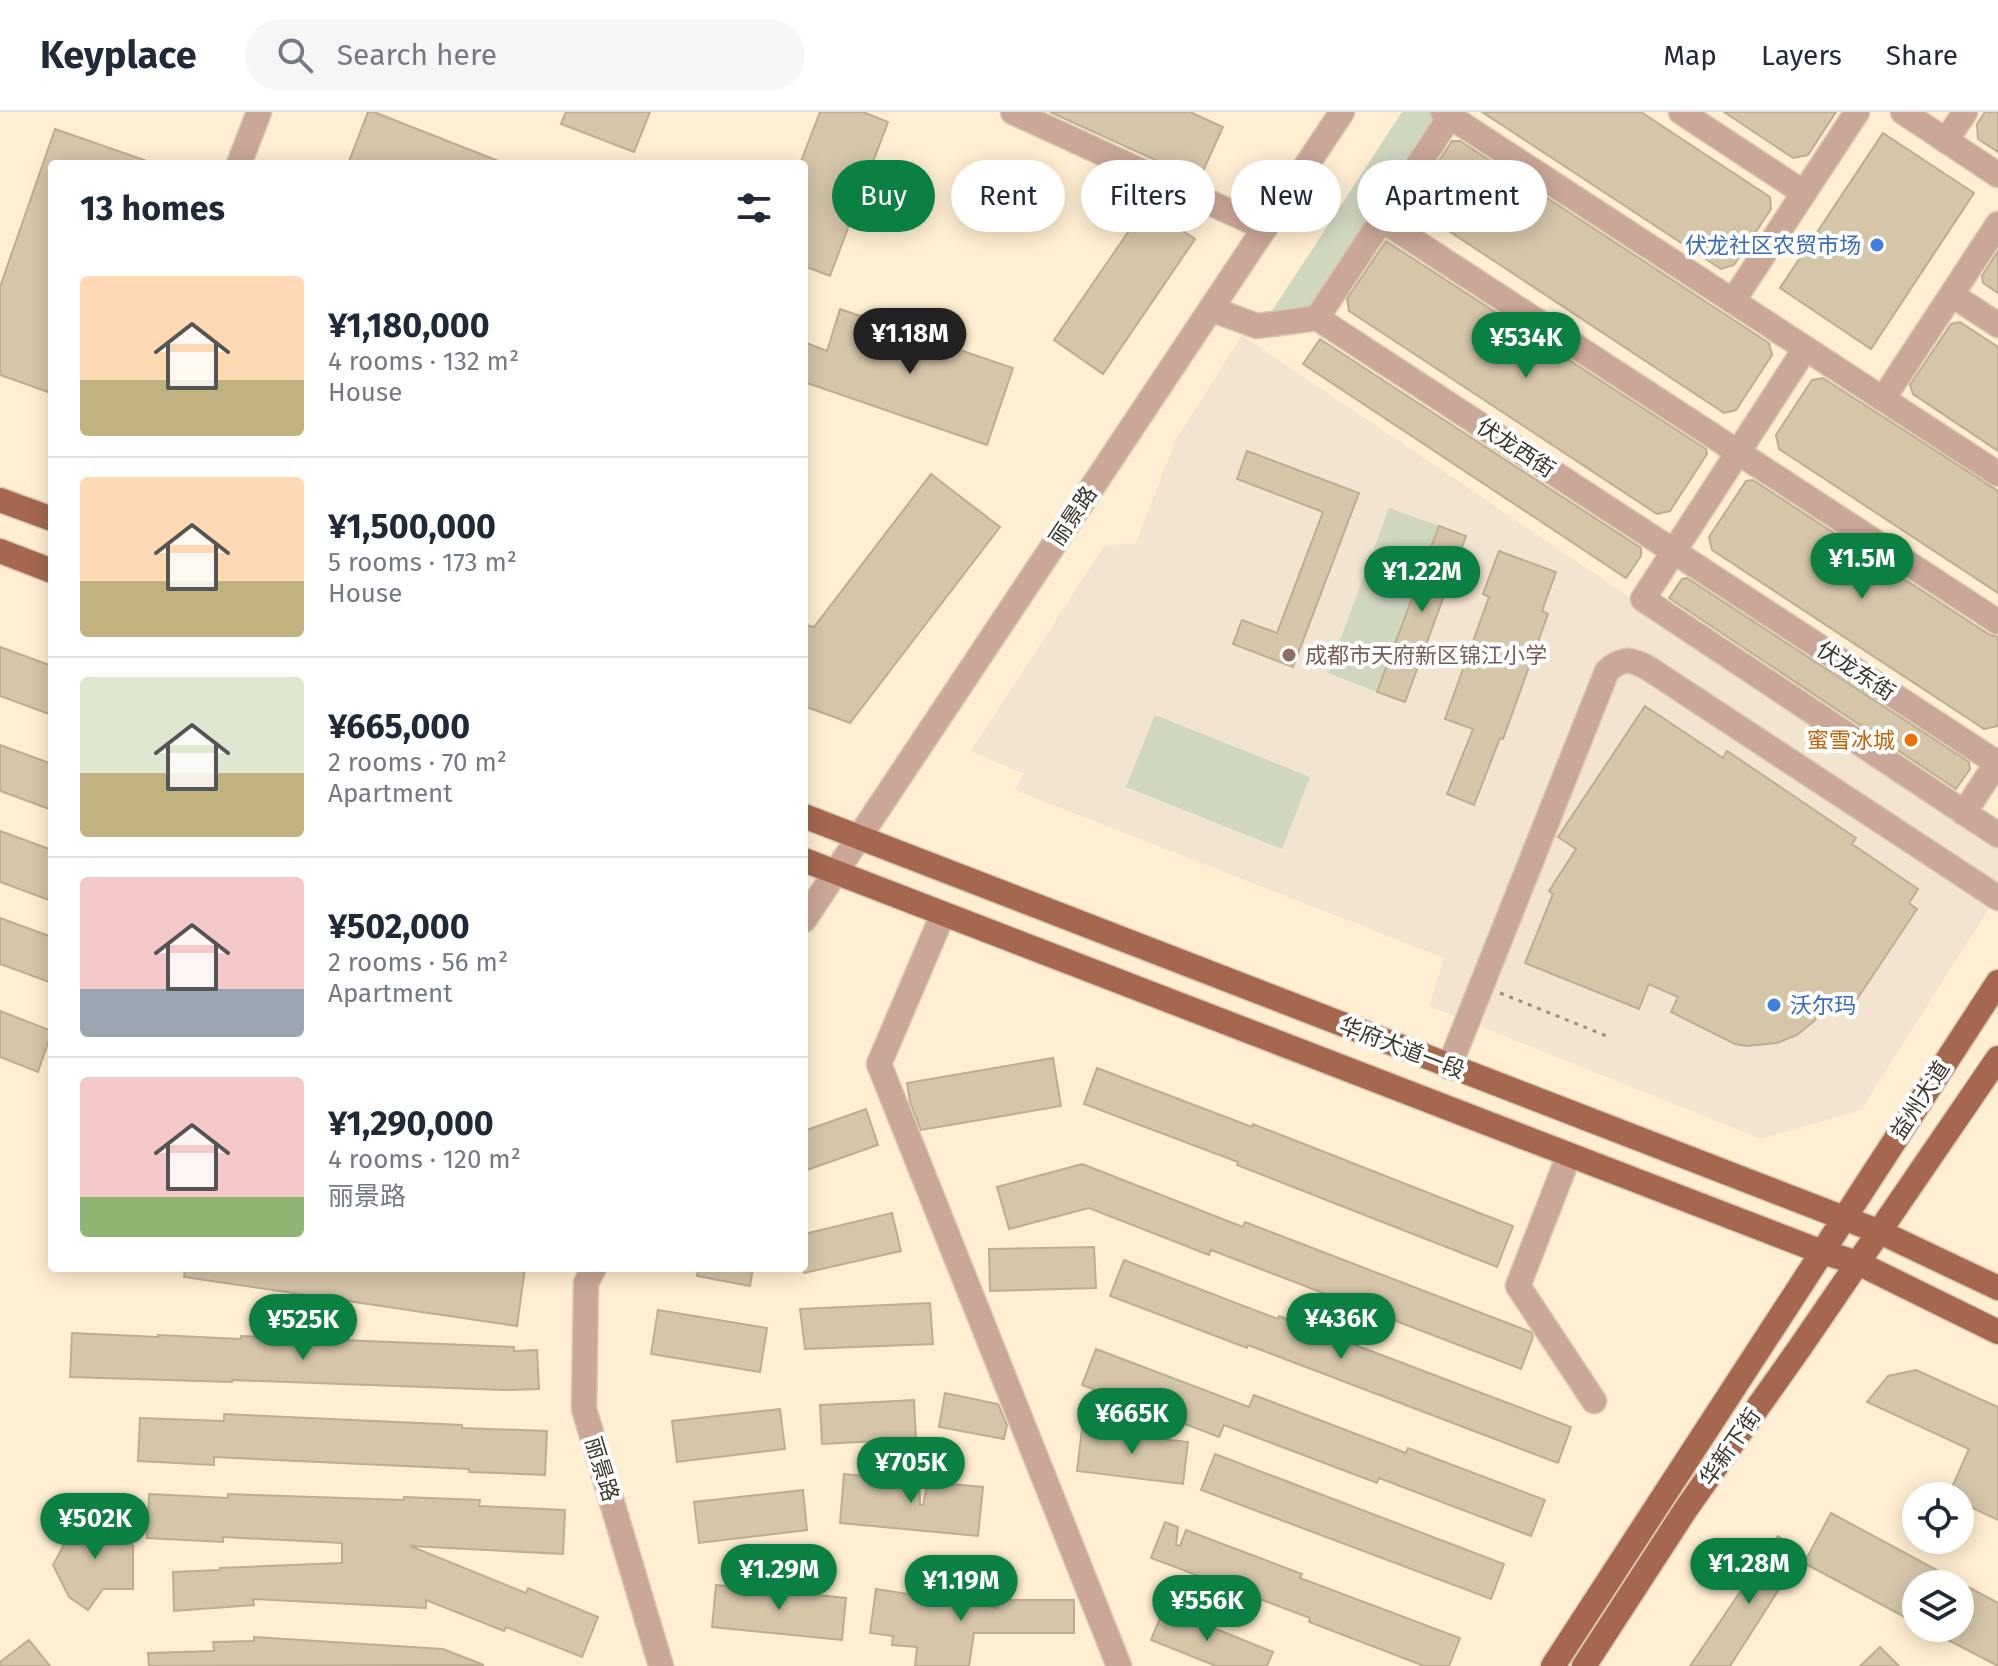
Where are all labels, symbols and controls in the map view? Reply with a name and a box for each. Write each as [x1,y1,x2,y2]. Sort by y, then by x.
search box [245,19,805,91]
text: Keyplace [40,32,197,78]
icon: search [273,33,317,77]
text: Search here [337,37,497,73]
text: Map [1663,39,1717,72]
text: Layers [1761,39,1842,72]
text: Share [1886,39,1958,72]
chip: Buy [832,160,935,232]
chip: Rent [951,160,1065,232]
chip: Filters [1081,160,1215,232]
chip: New [1231,160,1341,232]
chip: Apartment [1357,160,1547,232]
icon: filters [732,186,776,230]
text: 13 homes [80,188,225,229]
place label: 伏龙社区农贸市场 [1685,232,1861,259]
marker: 伏龙社区农贸市场 [1868,236,1886,254]
text: ¥1,180,000 [328,305,490,346]
icon: home [144,308,240,404]
pin: ¥1.18M [845,308,975,376]
pin: ¥534K [1470,312,1582,380]
text: ¥1.18M [871,318,949,349]
text: ¥534K [1490,322,1562,353]
text: 4 rooms · 132 m² [328,346,519,377]
text: House [328,377,402,408]
street label: 伏龙西街 [1472,413,1560,483]
street label: 丽景路 [1043,481,1103,551]
text: ¥1,500,000 [328,506,496,547]
icon: home [144,509,240,605]
pin: ¥1.5M [1806,533,1918,601]
text: ¥1.5M [1829,543,1895,574]
pin: ¥1.22M [1357,546,1487,614]
text: 5 rooms · 173 m² [328,547,517,578]
text: ¥1.22M [1382,556,1462,587]
text: House [328,578,402,609]
street label: 伏龙东街 [1812,636,1900,706]
place label: 成都市天府新区锦江小学 [1305,642,1547,669]
marker: 成都市天府新区锦江小学 [1280,646,1298,664]
text: ¥665,000 [328,706,470,747]
icon: home [144,709,240,805]
place label: 蜜雪冰城 [1807,727,1895,754]
marker: 蜜雪冰城 [1902,731,1920,749]
text: 2 rooms · 70 m² [328,747,507,778]
text: Apartment [328,778,453,809]
text: ¥502,000 [328,906,470,947]
icon: home [144,909,240,1005]
text: 2 rooms · 56 m² [328,947,508,978]
text: Apartment [328,978,453,1009]
place label: 沃尔玛 [1790,992,1856,1019]
marker: 沃尔玛 [1765,996,1783,1014]
street label: 华府大道一段 [1336,1012,1468,1084]
street label: 益州大道 [1885,1056,1955,1144]
text: ¥1,290,000 [328,1103,494,1144]
icon: home [144,1109,240,1205]
text: 4 rooms · 120 m² [328,1144,521,1175]
text: 丽景路 [328,1181,406,1212]
pin: ¥436K [1285,1293,1397,1361]
pin: ¥525K [247,1294,359,1362]
text: ¥436K [1304,1303,1378,1334]
text: ¥525K [267,1304,339,1335]
pin: ¥665K [1076,1388,1188,1456]
text: ¥665K [1095,1398,1169,1429]
street label: 华新下街 [1694,1403,1766,1491]
street label: 丽景路 [579,1433,625,1505]
pin: ¥705K [855,1437,967,1505]
text: ¥705K [875,1447,947,1478]
map controls [1902,1482,1974,1642]
button: locate [1902,1482,1974,1554]
pin: ¥502K [39,1493,151,1561]
text: ¥502K [58,1503,132,1534]
pin: ¥1.28M [1684,1538,1814,1606]
pin: ¥1.29M [714,1544,844,1612]
text: ¥1.28M [1708,1548,1790,1579]
text: ¥1.29M [739,1554,819,1585]
pin: ¥1.19M [896,1555,1026,1623]
text: ¥1.19M [923,1565,999,1596]
button: layers [1902,1570,1974,1642]
pin: ¥556K [1151,1575,1263,1643]
text: ¥556K [1170,1585,1244,1616]

